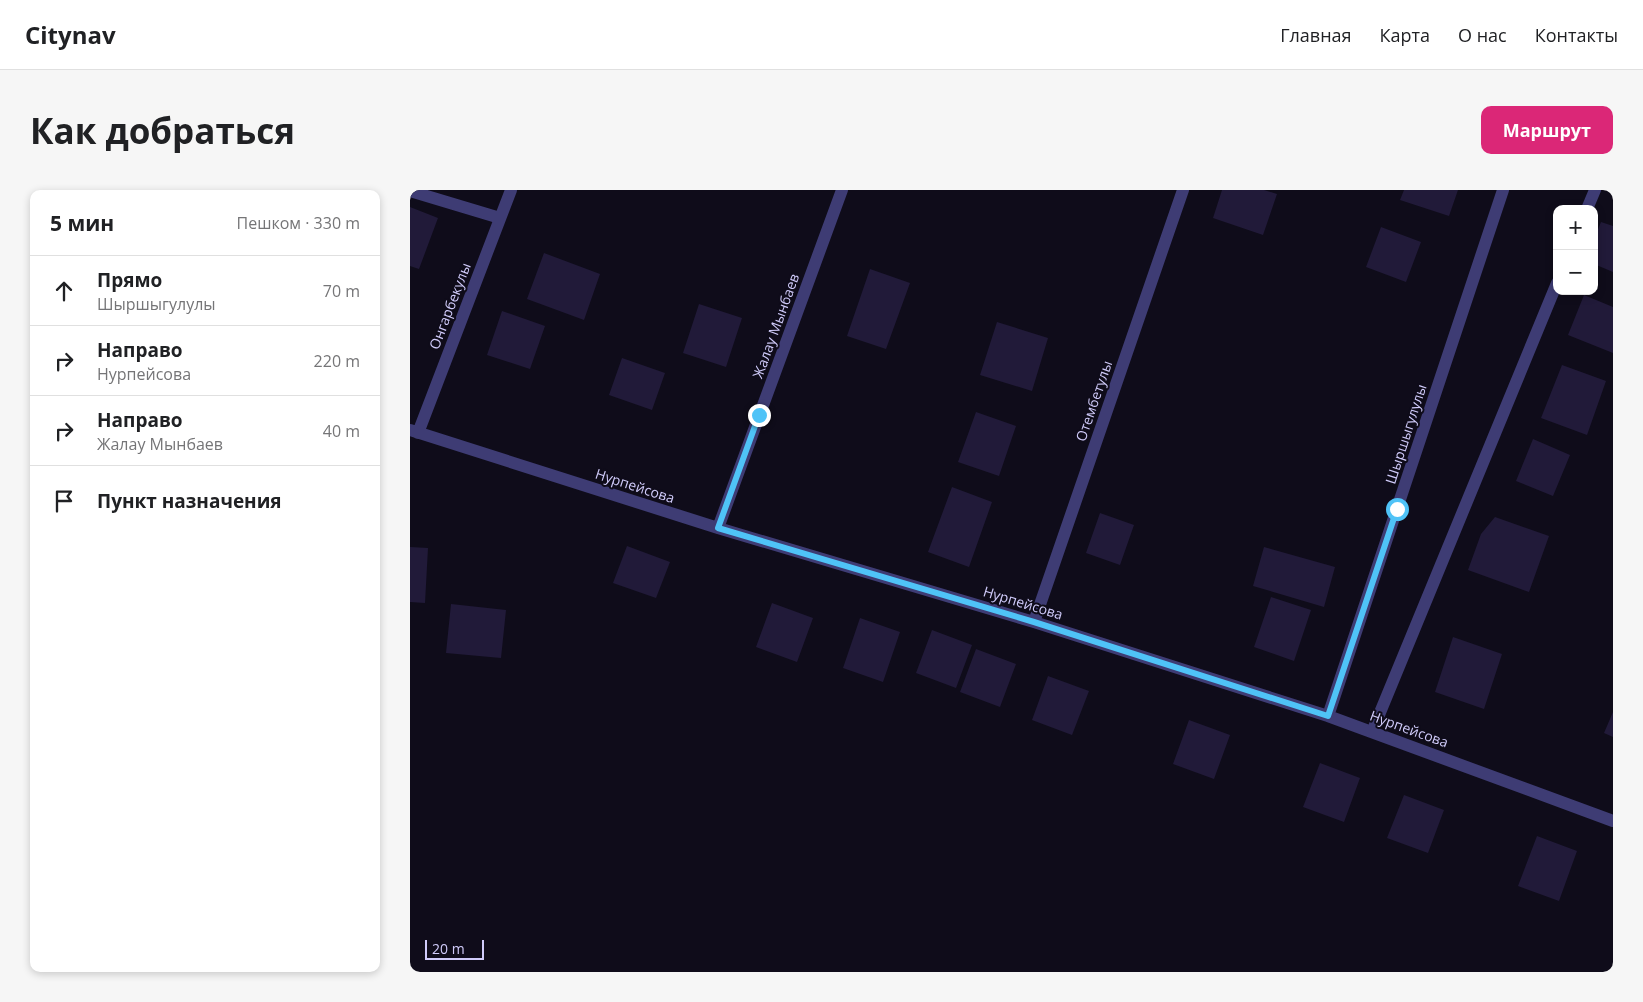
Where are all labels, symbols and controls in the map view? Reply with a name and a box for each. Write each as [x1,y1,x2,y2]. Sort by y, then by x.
text: Citynav [25,18,116,51]
text: Главная [1280,23,1352,47]
text: Карта [1380,23,1430,47]
text: О нас [1458,23,1507,47]
text: Контакты [1535,23,1618,47]
button: Маршрут [1481,106,1613,154]
text: Как добраться [30,107,295,154]
map controls [1553,205,1598,295]
button: + [1553,205,1598,250]
text: 5 мин [50,209,114,237]
text: Пешком · 330 m [237,212,360,234]
button: − [1553,250,1598,295]
street label: Онгарбекулы [424,260,475,352]
text: Прямо [97,267,162,293]
street label: Жалау Мынбаев [748,271,803,381]
icon: ahead [50,277,78,305]
text: 70 m [323,280,360,302]
text: Шыршыгулулы [97,293,216,315]
text: Направо [97,337,183,363]
icon: right [50,347,78,375]
text: 220 m [314,350,360,372]
street label: Отембетулы [1071,358,1116,444]
text: Нурпейсова [97,363,191,385]
street label: Шыршыгулулы [1380,382,1431,486]
route end [748,404,771,427]
text: Направо [97,407,183,433]
icon: right [50,417,78,445]
text: 40 m [323,420,360,442]
text: Жалау Мынбаев [97,433,223,455]
street label: Нурпейсова [593,464,677,507]
icon: arrive [50,487,78,515]
text: Пункт назначения [97,488,282,514]
route start [1386,498,1409,521]
street label: Нурпейсова [981,581,1065,624]
street label: Нурпейсова [1367,706,1451,752]
scale bar [425,937,484,960]
text: 20 m [432,939,465,958]

